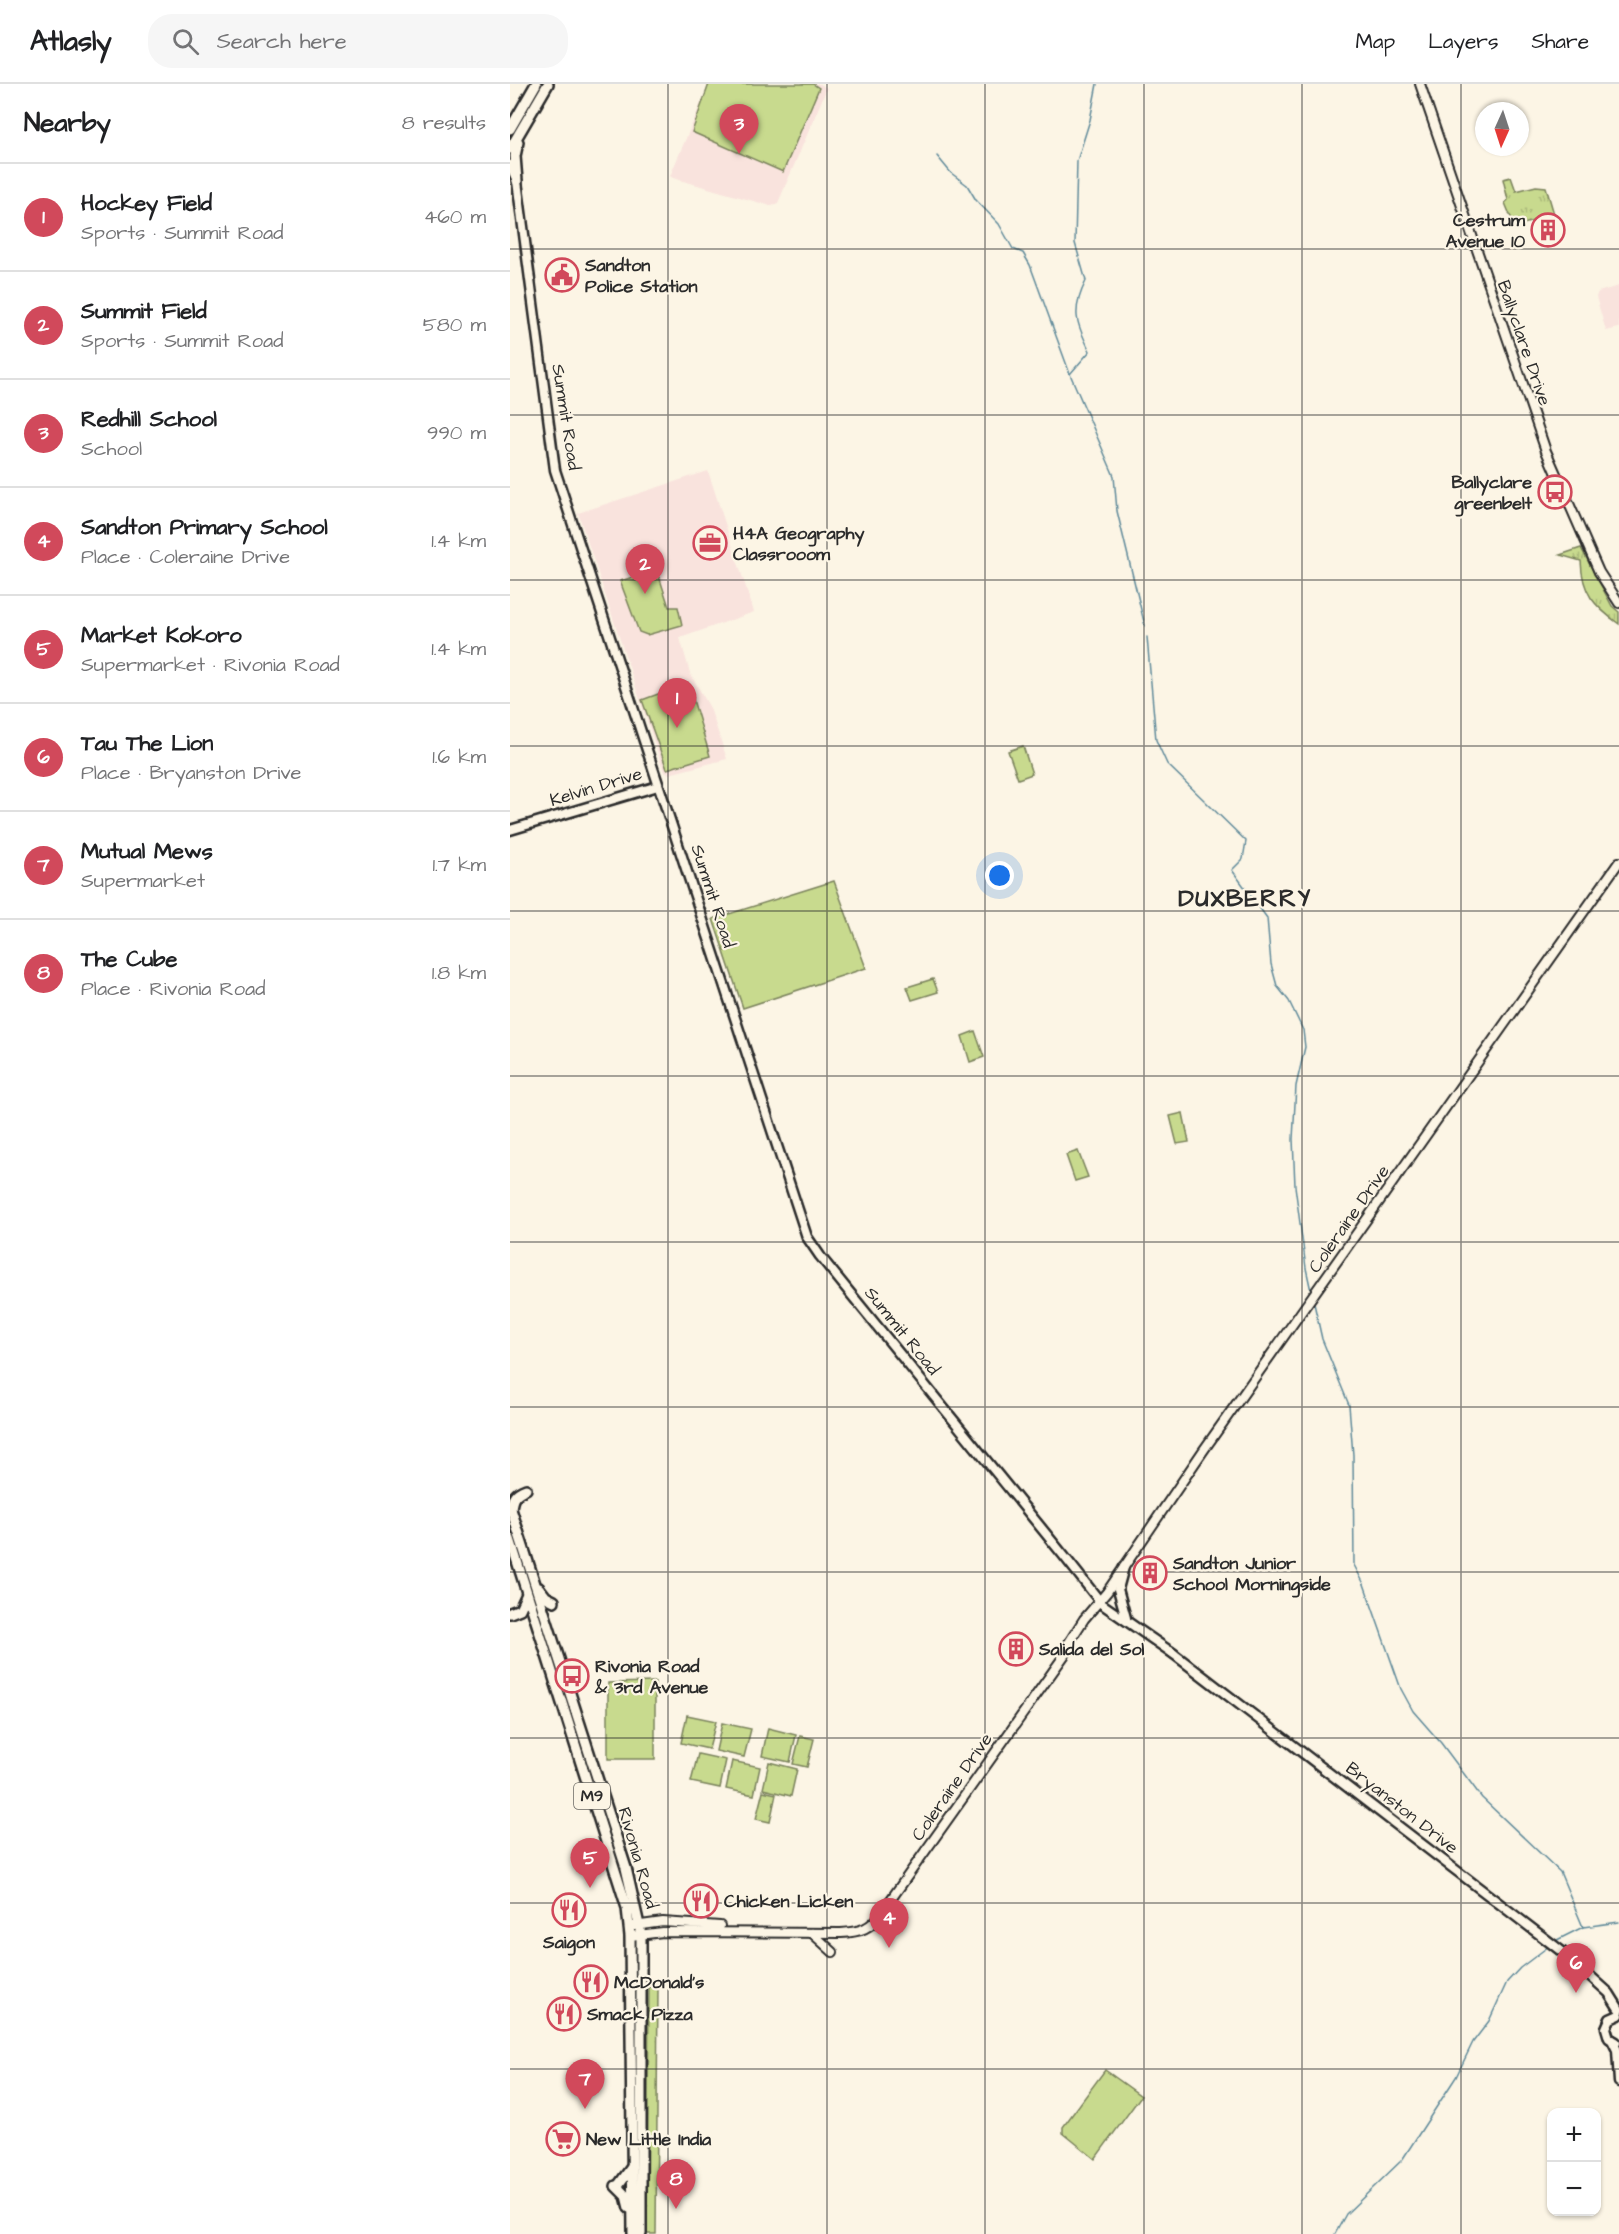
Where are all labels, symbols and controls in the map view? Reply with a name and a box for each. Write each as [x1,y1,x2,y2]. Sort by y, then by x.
search box [148,14,568,68]
text: Atlasly [30,22,112,61]
icon: search [169,25,202,58]
text: Search here [217,26,347,57]
text: Map [1355,27,1395,56]
text: Layers [1428,27,1498,56]
text: Share [1531,27,1589,56]
north arrow [1475,102,1529,156]
pin: 3 [720,104,758,154]
text: Nearby [24,105,111,141]
text: 8 results [402,109,486,137]
text: Hockey Field [81,188,212,219]
text: 1 [42,203,45,231]
text: 460 m [424,203,486,231]
place label: Cestrum Avenue 10 [1446,208,1526,254]
building icon: Cestrum Avenue 10 [1530,212,1566,248]
text: Sports · Summit Road [81,219,283,247]
place label: Sandton Police Station [584,253,698,299]
public building icon: Sandton Police Station [544,257,580,293]
street label: Ballyclare Drive [1490,277,1557,410]
text: Summit Field [81,296,207,327]
text: 2 [38,311,49,339]
text: 580 m [423,311,486,339]
text: Sports · Summit Road [81,327,283,355]
street label: Summit Road [545,362,587,472]
text: Redhill School [81,404,217,435]
text: 3 [38,419,49,447]
text: 990 m [427,419,486,447]
text: School [81,435,142,463]
place label: Ballyclare greenbelt [1451,470,1533,517]
bus stop icon: Ballyclare greenbelt [1537,474,1573,510]
text: Sandton Primary School [81,512,328,543]
place label: H4A Geography Classrooom [733,521,865,567]
office icon: H4A Geography Classrooom [692,525,728,561]
text: 4 [37,527,50,555]
text: 1.4 km [431,527,486,555]
text: Place · Coleraine Drive [81,543,290,571]
pin: 2 [626,544,664,594]
text: Market Kokoro [81,620,242,651]
text: 5 [36,635,51,663]
text: 1.4 km [431,635,486,663]
text: Supermarket · Rivonia Road [81,651,340,679]
pin: 1 [658,678,696,728]
text: Tau The Lion [81,728,213,759]
text: 6 [37,743,50,771]
text: 1.6 km [432,743,486,771]
text: Place · Bryanston Drive [81,759,301,787]
street label: Kelvin Drive [547,761,645,813]
text: Mutual Mews [81,836,213,867]
street label: Summit Road [685,841,741,951]
text: 7 [37,851,50,879]
text: 1.7 km [432,851,486,879]
your location [985,861,1014,890]
text: Supermarket [81,867,205,895]
district label: DUXBERRY [1178,882,1312,916]
text: The Cube [81,944,177,975]
text: 8 [37,959,50,987]
text: 1.8 km [432,959,486,987]
text: Place · Rivonia Road [81,975,265,1003]
street label: Coleraine Drive [1302,1160,1396,1278]
street label: Summit Road [859,1281,945,1381]
place label: Sandton Junior School Morningside [1172,1551,1331,1598]
building icon: Sandton Junior School Morningside [1132,1555,1168,1591]
building icon: Salida del Sol [998,1631,1034,1667]
place label: Salida del Sol [1038,1637,1145,1662]
place label: Rivonia Road & 3rd Avenue [594,1654,709,1700]
bus stop icon: Rivonia Road & 3rd Avenue [554,1658,590,1694]
street label: Coleraine Drive [905,1728,999,1846]
street label: Bryanston Drive [1340,1756,1464,1861]
road number: M9 [574,1783,610,1809]
street label: Rivonia Road [612,1804,664,1912]
pin: 5 [570,1838,610,1888]
restaurant icon: Chicken Licken [683,1883,719,1919]
place label: Chicken Licken [724,1889,853,1914]
restaurant icon: Saigon [551,1892,587,1928]
pin: 4 [870,1898,908,1948]
place label: Saigon [542,1930,595,1956]
pin: 6 [1556,1944,1596,1993]
restaurant icon: McDonald's [573,1964,609,2000]
place label: McDonald's [614,1970,704,1995]
restaurant icon: Smack Pizza [546,1996,582,2032]
place label: Smack Pizza [586,2002,693,2027]
pin: 7 [566,2060,604,2109]
map controls [1547,2108,1601,2216]
button: + [1547,2108,1601,2162]
supermarket icon: New Little India [545,2121,581,2157]
place label: New Little India [586,2127,712,2152]
pin: 8 [656,2160,696,2209]
button: − [1547,2162,1601,2216]

